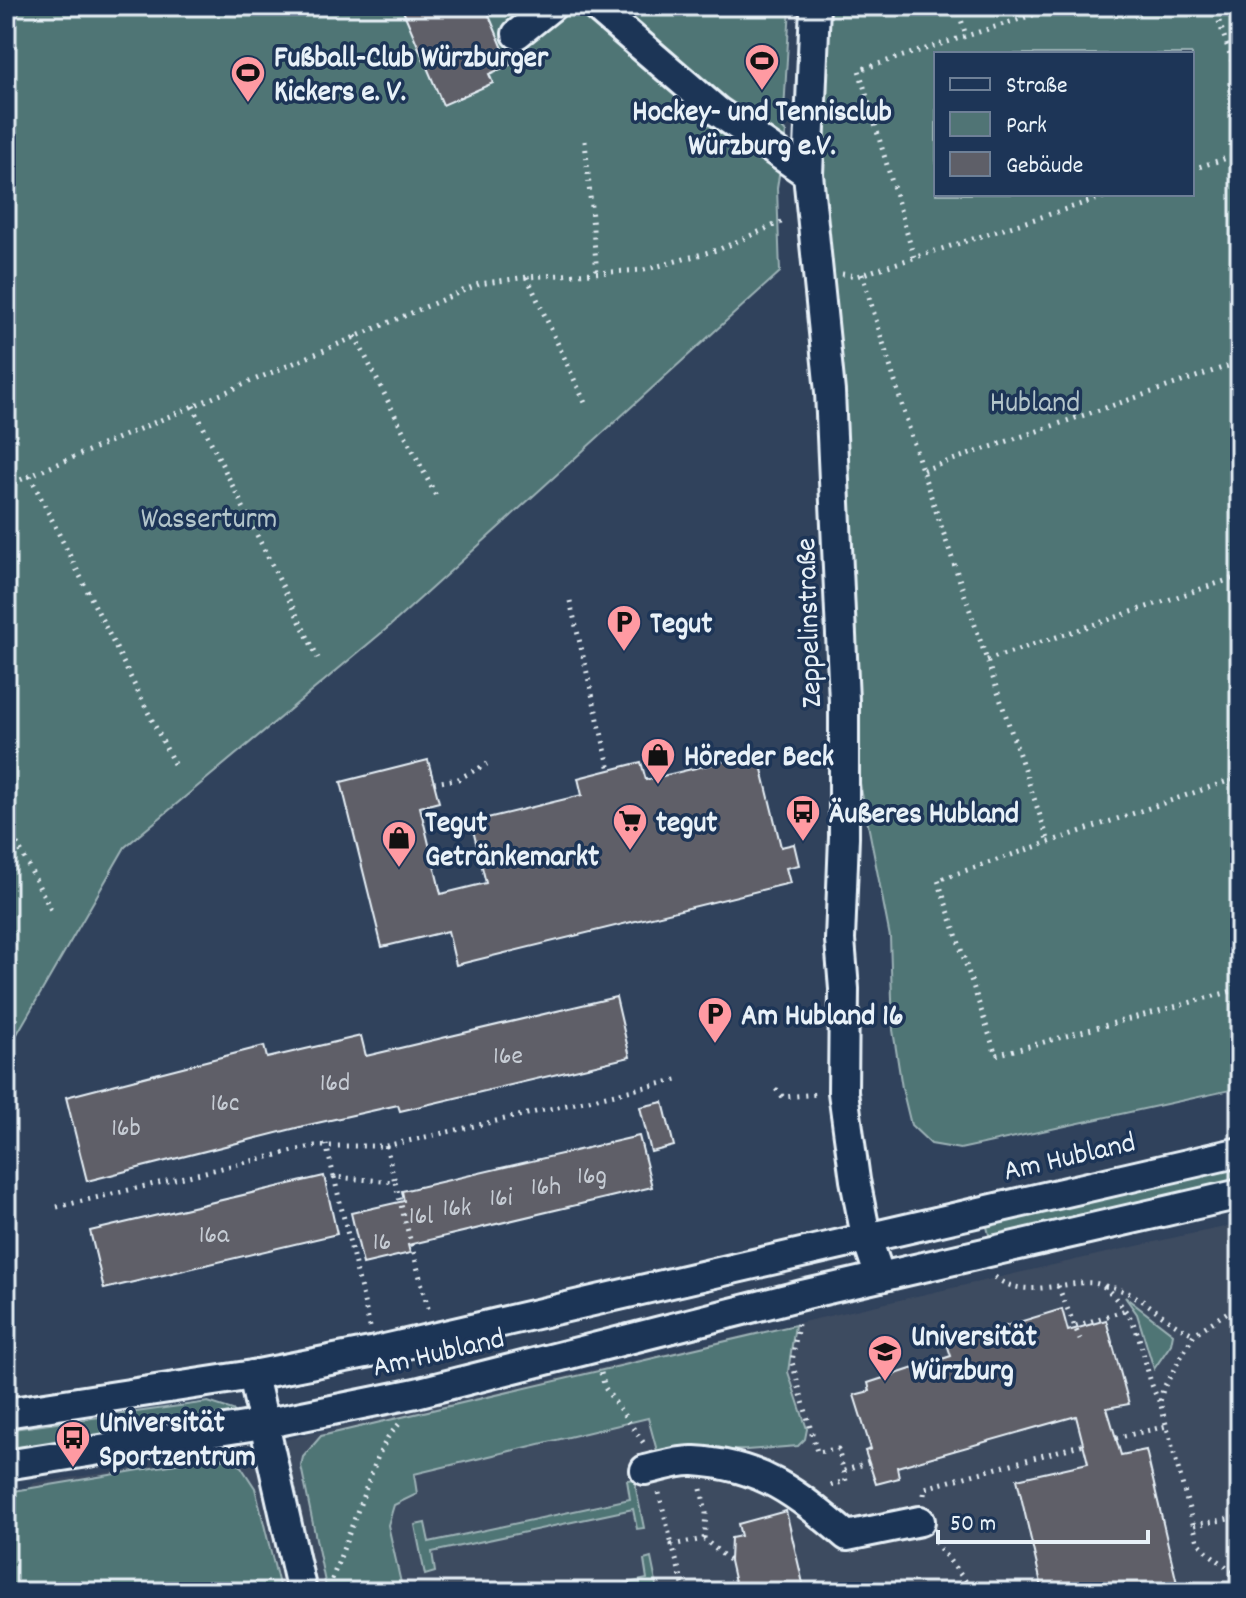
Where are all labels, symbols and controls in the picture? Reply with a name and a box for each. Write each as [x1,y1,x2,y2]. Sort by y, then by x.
place label: Fußball-Club Würzburger Kickers e. V. [274,39,549,116]
sports icon: Hockey- und Tennisclub Würzburg e.V. [743,42,781,92]
legend [934,52,1194,196]
sports icon: Fußball-Club Würzburger Kickers e. V. [229,54,267,104]
text: Straße [1006,70,1068,104]
place label: Hockey- und Tennisclub Würzburg e.V. [632,93,892,170]
text: Park [1006,110,1047,144]
text: Gebäude [1006,150,1083,184]
park label: Hubland [990,384,1080,427]
park label: Wasserturm [141,500,277,543]
street label: Zeppelinstraße [787,537,836,709]
parking icon: Tegut [605,603,643,653]
place label: Tegut [650,605,712,648]
shop icon: Höreder Beck [639,736,677,786]
place label: Höreder Beck [684,738,834,781]
bus stop icon: Äußeres Hubland [784,793,822,843]
place label: Äußeres Hubland [829,795,1019,838]
supermarket icon: tegut [611,802,649,852]
place label: Tegut Getränkemarkt [425,804,599,881]
place label: tegut [656,804,717,847]
shop icon: Tegut Getränkemarkt [380,819,418,869]
parking icon: Am Hubland 16 [696,995,734,1045]
place label: Am Hubland 16 [741,997,903,1040]
house number: 16e [493,1039,523,1076]
house number: 16d [320,1066,350,1103]
house number: 16c [211,1086,239,1123]
house number: 16b [111,1111,141,1148]
street label: Am Hubland [1000,1123,1140,1195]
house number: 16g [577,1159,607,1196]
house number: 16h [531,1170,561,1207]
house number: 16i [489,1181,513,1218]
house number: 16k [442,1191,472,1228]
house number: 16l [409,1199,433,1236]
house number: 16a [199,1218,230,1255]
house number: 16 [373,1225,391,1262]
place label: Universität Würzburg [911,1318,1037,1395]
street label: Am Hubland [369,1319,509,1391]
school or university icon: Universität Würzburg [866,1333,904,1383]
place label: Universität Sportzentrum [99,1404,256,1481]
bus stop icon: Universität Sportzentrum [54,1419,92,1469]
scale bar [938,1494,1148,1544]
text: 50 m [950,1508,996,1542]

